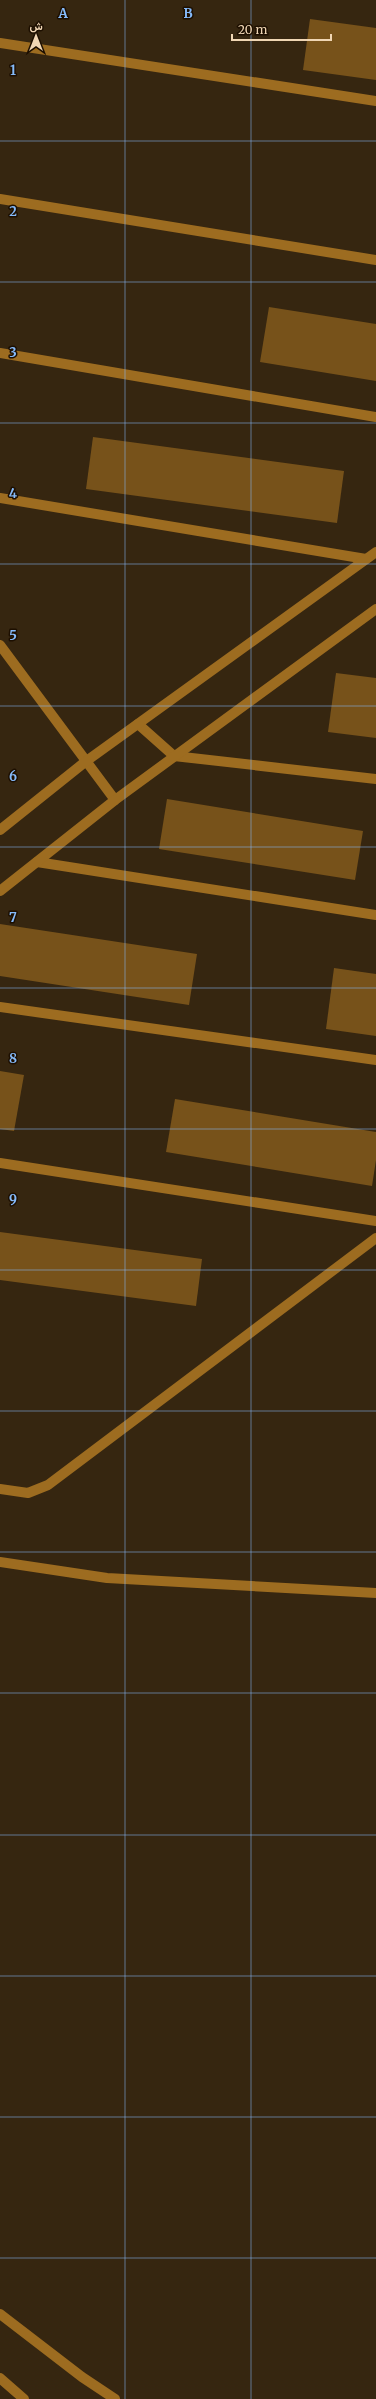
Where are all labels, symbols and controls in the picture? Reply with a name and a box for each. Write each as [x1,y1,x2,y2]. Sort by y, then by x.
text: A [57,5,68,22]
text: B [183,5,193,22]
north arrow [16,16,56,56]
scale bar [232,16,331,42]
text: ش [29,19,43,33]
text: 20 m [238,22,267,37]
text: 1 [10,62,16,79]
text: 2 [9,203,17,220]
text: 3 [9,344,17,361]
text: 4 [9,485,18,502]
text: 5 [9,627,17,644]
text: 6 [9,768,17,785]
text: 7 [9,909,17,926]
text: 8 [9,1050,17,1067]
text: 9 [9,1191,17,1208]

